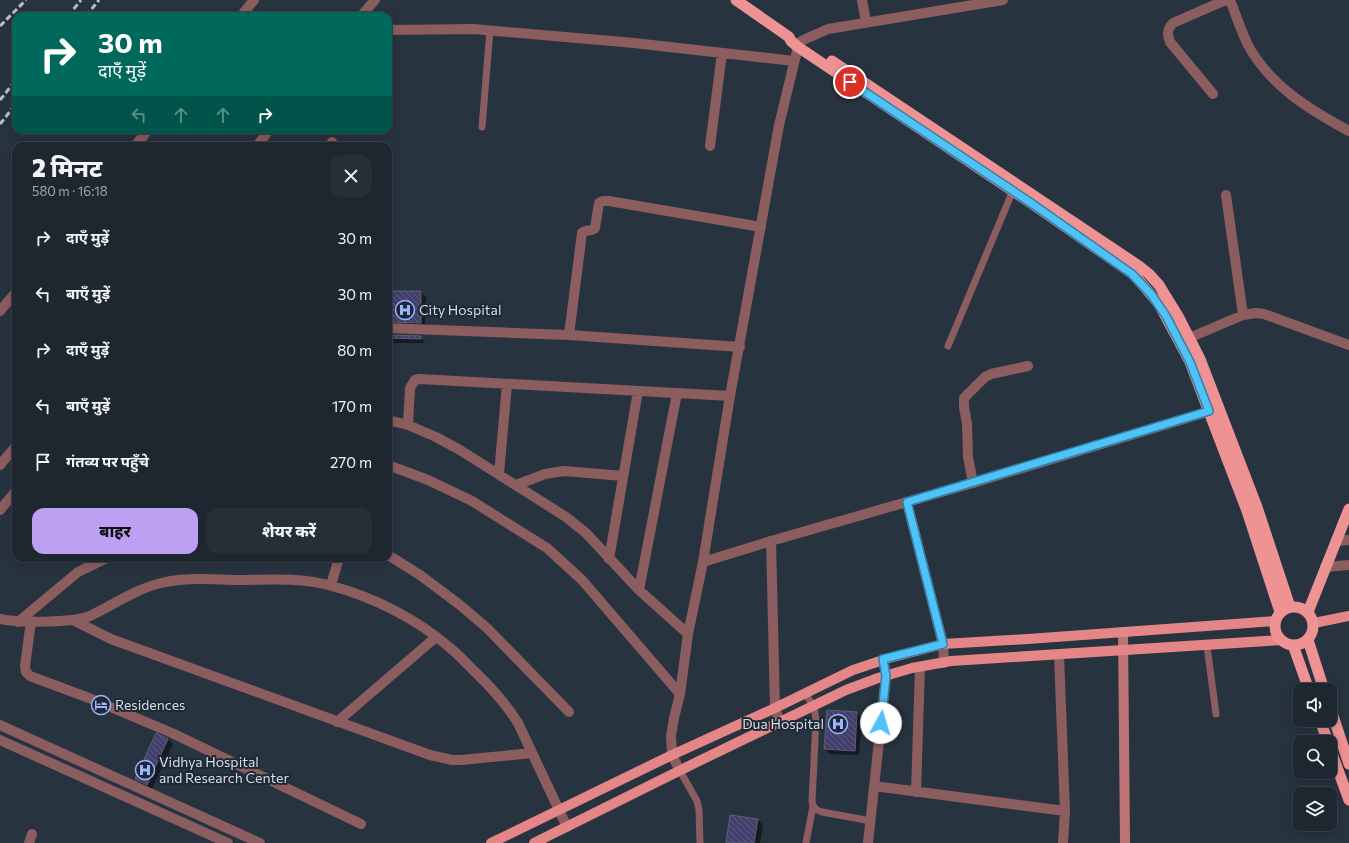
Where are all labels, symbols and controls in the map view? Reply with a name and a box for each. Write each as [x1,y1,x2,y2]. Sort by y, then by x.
text: 30 m [98,25,163,59]
icon: right [32,28,84,80]
text: दाएँ मुड़ें [98,59,146,81]
pin [833,65,867,99]
icon: arrive [839,71,861,93]
icon: left [128,104,150,126]
icon: ahead [170,104,192,126]
icon: ahead [212,104,234,126]
icon: right [254,104,276,126]
text: 2 मिनट [32,153,102,182]
button: close [330,155,372,197]
text: 580 m · 16:18 [32,183,108,199]
icon: right [32,227,54,249]
text: दाएँ मुड़ें [66,228,109,246]
text: 30 m [338,229,372,247]
icon: left [32,283,54,305]
text: बाएँ मुड़ें [66,284,110,302]
text: 30 m [338,285,372,303]
hospital icon: City Hospital [394,299,416,321]
place label: City Hospital [419,301,501,318]
icon: right [32,339,54,361]
text: दाएँ मुड़ें [66,340,109,358]
text: 80 m [337,341,372,359]
icon: left [32,395,54,417]
text: बाएँ मुड़ें [66,396,110,414]
text: 170 m [332,397,372,415]
icon: arrive [32,451,54,473]
text: गंतव्य पर पहुँचे [66,452,149,470]
text: 270 m [330,453,372,471]
button: बाहर [32,508,198,554]
button: शेयर करें [206,508,372,554]
map controls [1293,683,1337,831]
button: sound [1293,683,1337,727]
hotel icon: Residences [90,694,112,716]
place label: Residences [115,696,185,713]
position arrow [860,702,902,744]
hospital icon: Dua Hospital [827,713,849,735]
place label: Dua Hospital [742,715,824,732]
button: search [1293,735,1337,779]
place label: Vidhya Hospital and Research Center [159,753,289,786]
hospital icon: Vidhya Hospital and Research Center [134,759,156,781]
button: layers [1293,787,1337,831]

